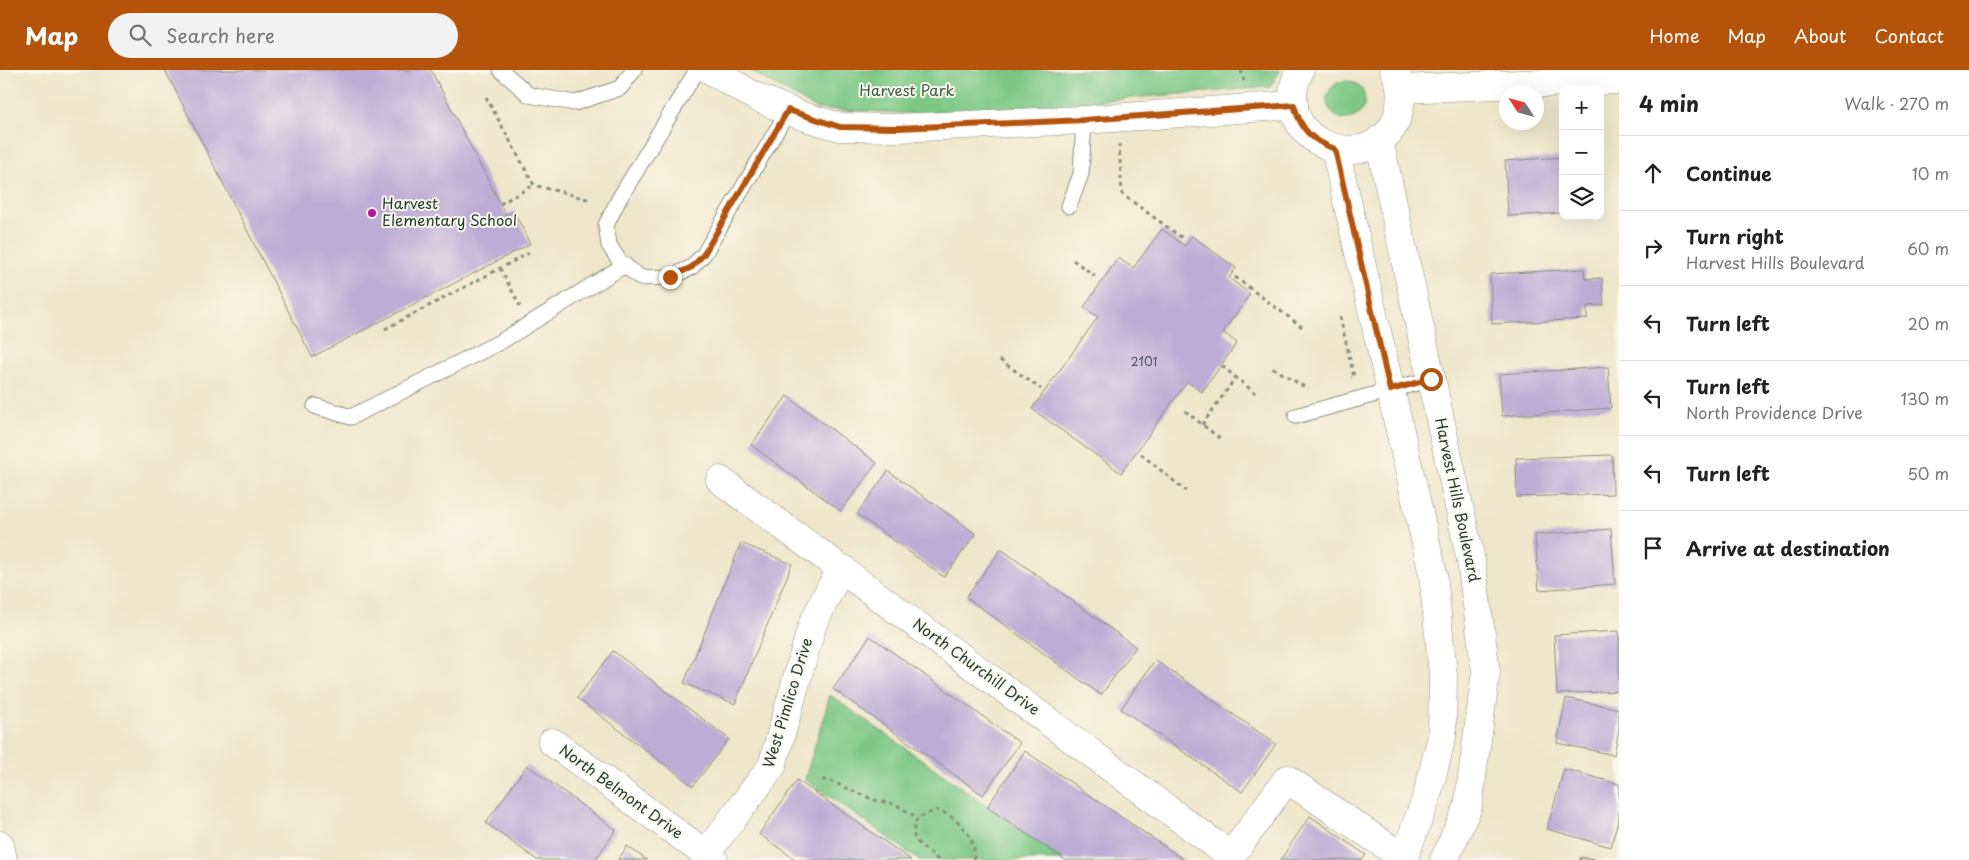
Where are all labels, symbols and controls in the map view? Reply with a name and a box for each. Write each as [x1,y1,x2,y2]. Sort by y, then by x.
search box [108,13,458,58]
text: Map [25,17,78,53]
icon: search [126,21,154,49]
text: Search here [166,21,275,49]
text: Home [1649,22,1699,49]
text: Map [1727,22,1766,49]
text: About [1794,22,1846,49]
text: Contact [1874,22,1944,49]
park label: Harvest Park [859,78,955,101]
north arrow [1499,85,1544,130]
map controls [1559,85,1604,220]
button: + [1559,85,1604,130]
text: 4 min [1639,87,1699,119]
text: Walk · 270 m [1845,91,1949,115]
button: − [1559,130,1604,175]
icon: ahead [1639,159,1667,187]
text: Continue [1686,159,1772,187]
text: 10 m [1912,161,1949,185]
button: layers [1559,175,1604,220]
place label: Harvest Elementary School [382,191,517,231]
marker: Harvest Elementary School [366,207,378,219]
text: Turn right [1686,222,1784,250]
icon: right [1639,234,1667,262]
text: 60 m [1907,236,1949,260]
text: Harvest Hills Boulevard [1686,250,1865,274]
route end [659,266,682,289]
icon: left [1639,309,1667,337]
text: Turn left [1686,309,1770,337]
text: 20 m [1908,311,1949,335]
house number: 2101 [1131,352,1157,370]
route start [1420,368,1443,391]
text: Turn left [1686,372,1770,400]
icon: left [1639,384,1667,412]
text: 130 m [1901,386,1949,410]
text: North Providence Drive [1686,400,1863,424]
street label: Harvest Hills Boulevard [1430,415,1487,584]
icon: left [1639,459,1667,487]
text: Turn left [1686,459,1770,487]
text: 50 m [1908,461,1949,485]
icon: arrive [1639,534,1667,562]
text: Arrive at destination [1686,534,1890,562]
street label: North Churchill Drive [909,612,1045,720]
street label: West Pimlico Drive [756,635,817,770]
street label: North Belmont Drive [555,738,689,844]

